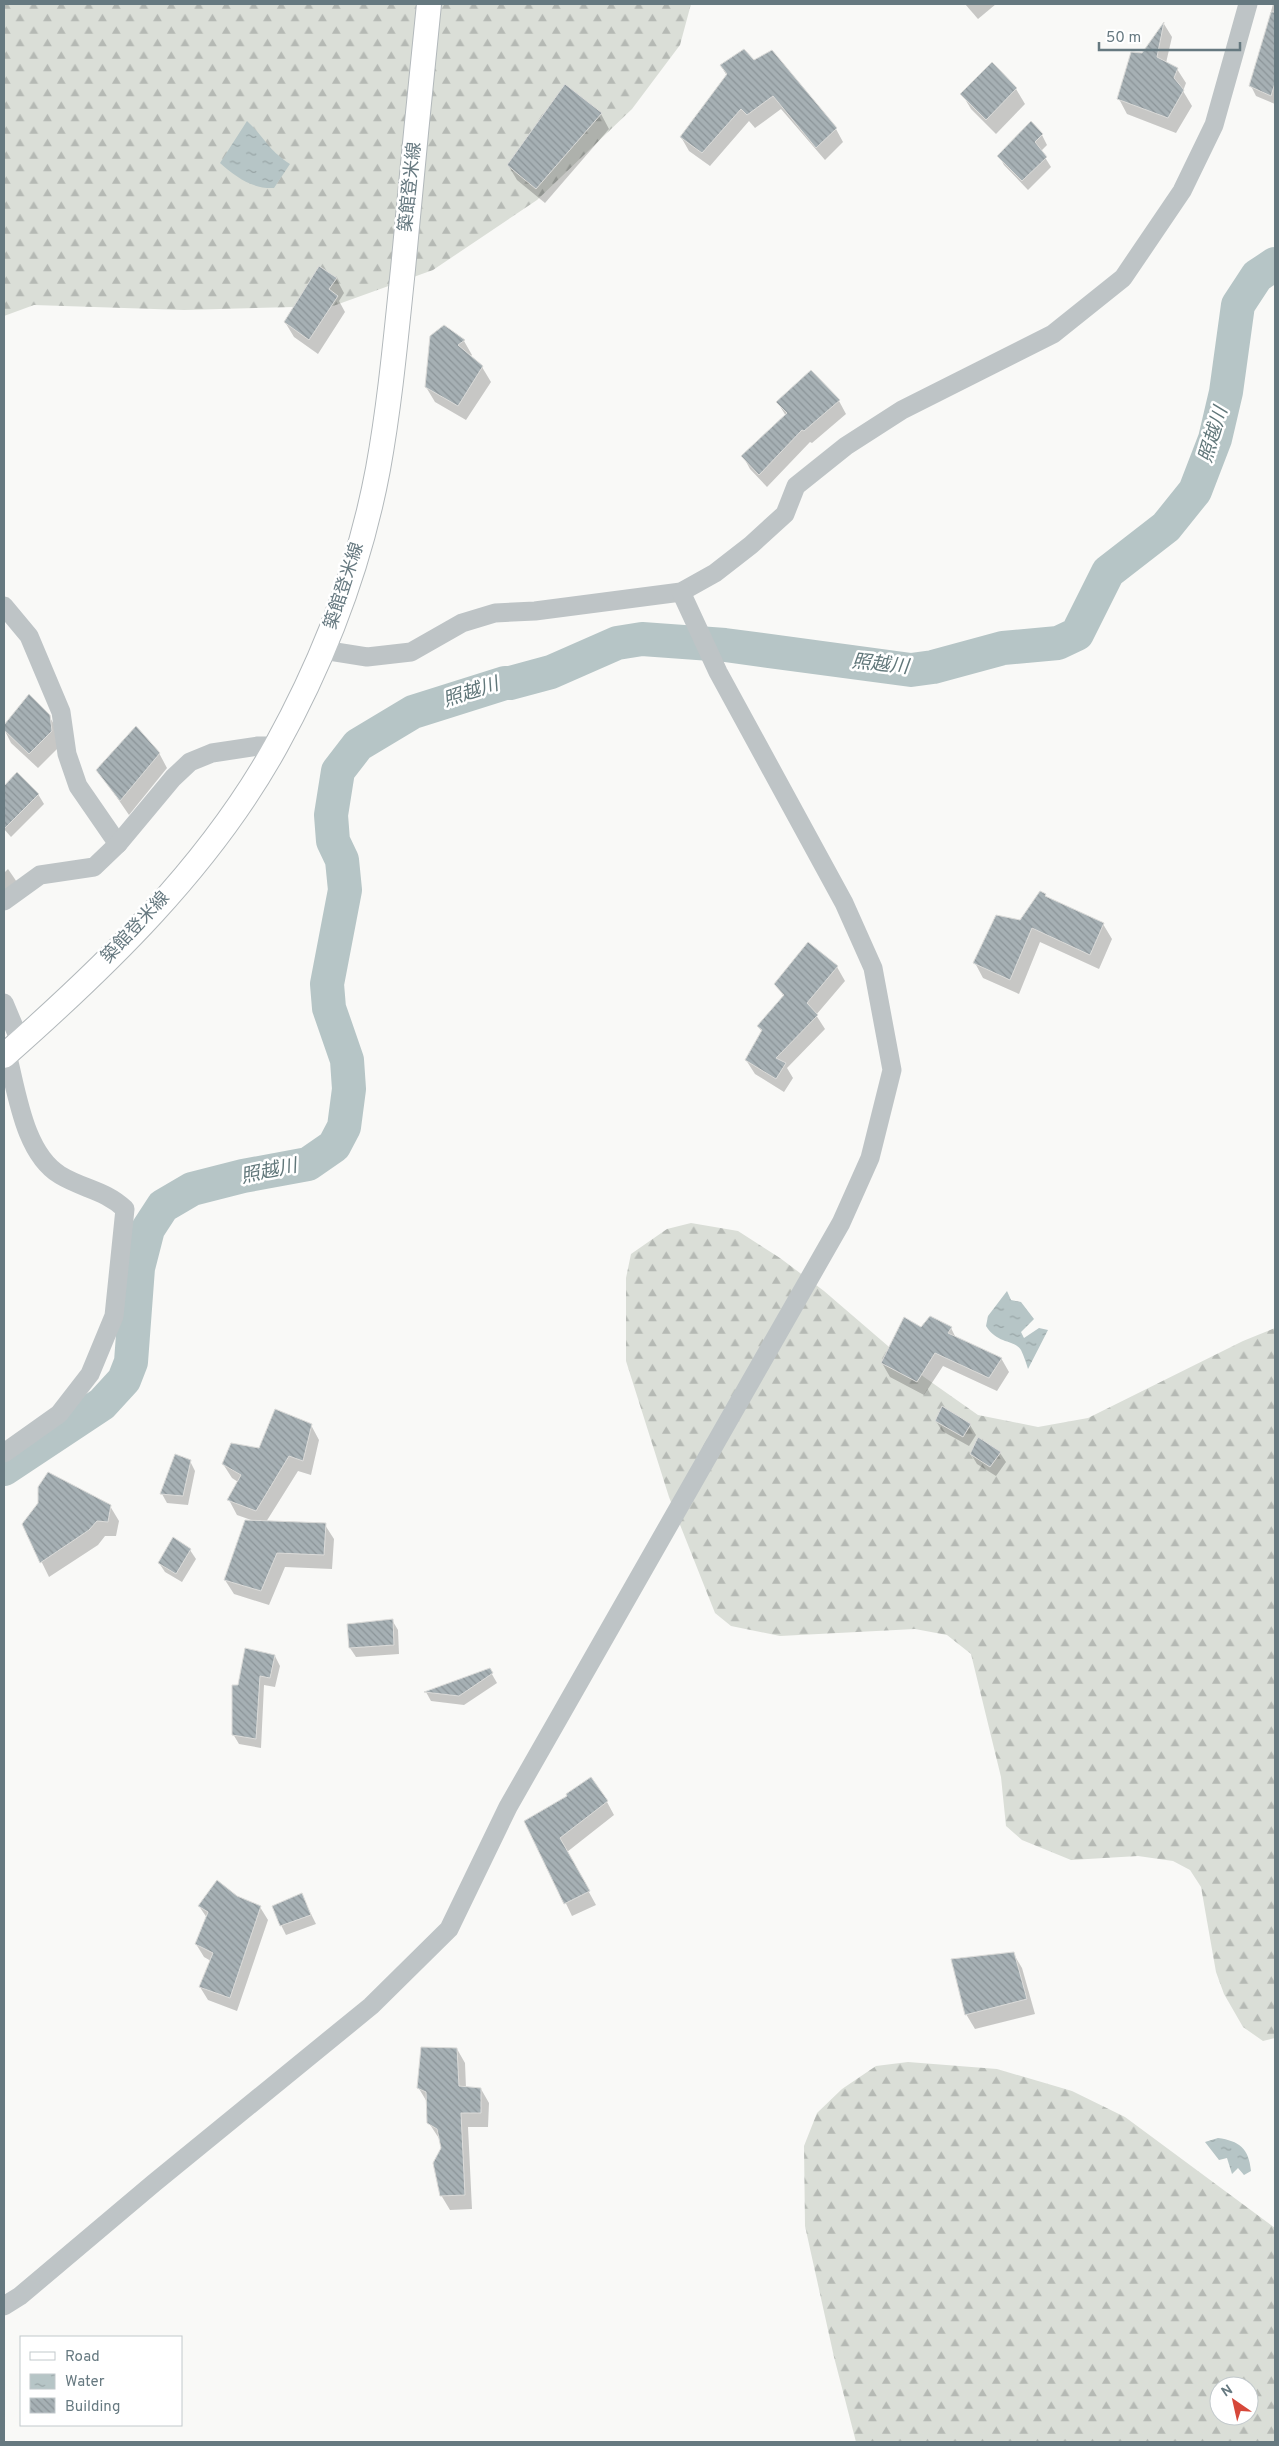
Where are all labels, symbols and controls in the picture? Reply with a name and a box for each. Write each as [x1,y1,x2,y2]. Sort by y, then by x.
scale bar [1099,20,1240,52]
text: 50 m [1106,29,1141,48]
street label: 築館登米線 [395,141,427,233]
water label: 照越川 [1194,402,1234,466]
street label: 築館登米線 [320,540,370,632]
water label: 照越川 [850,650,912,680]
water label: 照越川 [440,672,504,713]
street label: 築館登米線 [97,887,175,969]
water label: 照越川 [239,1154,301,1190]
legend [20,2336,182,2426]
text: Road [65,2348,100,2367]
text: Water [65,2373,105,2392]
north arrow [1209,2376,1259,2426]
text: N [1219,2382,1236,2401]
text: Building [65,2398,120,2417]

